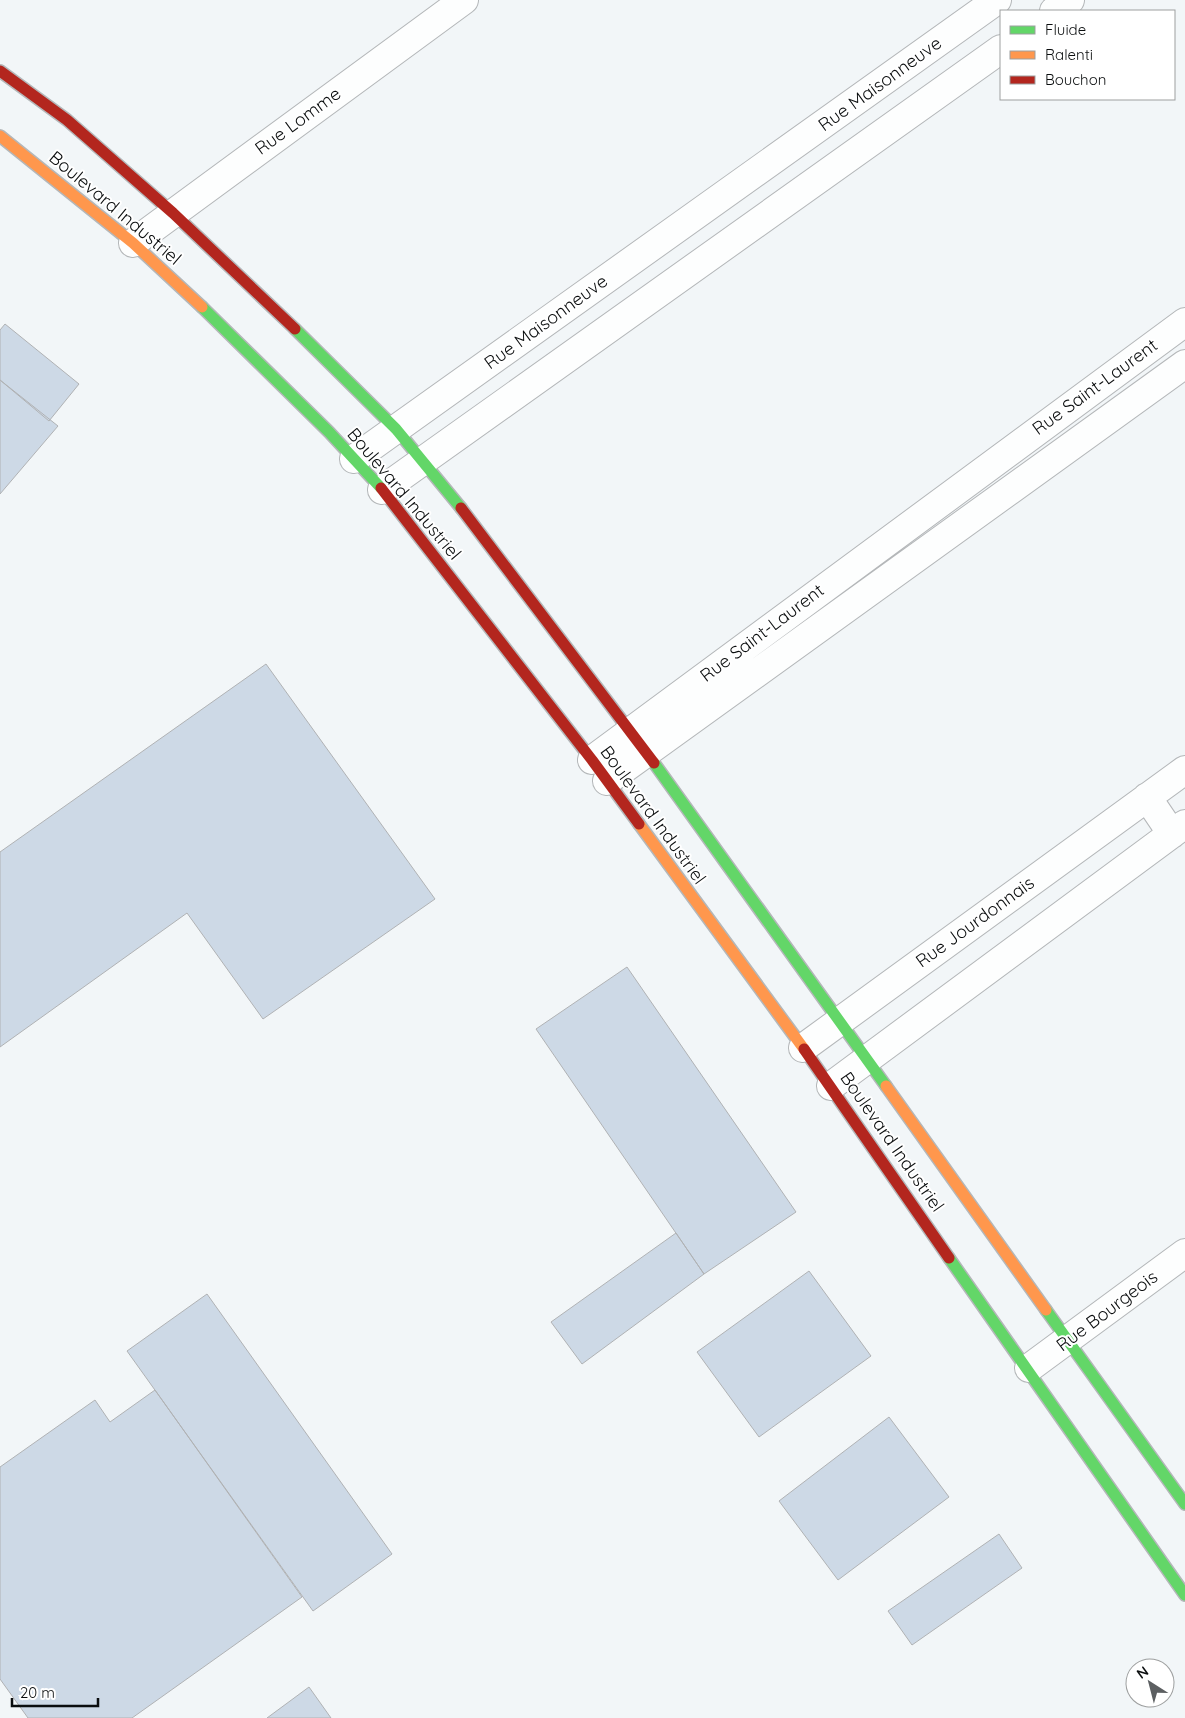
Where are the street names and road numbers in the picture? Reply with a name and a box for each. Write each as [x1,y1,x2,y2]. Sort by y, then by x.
street label: Rue Maisonneuve [813,31,946,136]
street label: Rue Lomme [250,82,345,159]
street label: Boulevard Industriel [45,146,186,270]
street label: Rue Maisonneuve [479,269,612,374]
street label: Rue Saint-Laurent [1028,333,1162,440]
street label: Boulevard Industriel [342,423,466,564]
street label: Rue Saint-Laurent [695,578,828,687]
street label: Boulevard Industriel [595,741,711,888]
street label: Rue Jourdonnais [911,871,1038,972]
street label: Boulevard Industriel [835,1067,949,1216]
street label: Rue Bourgeois [1052,1265,1162,1356]

